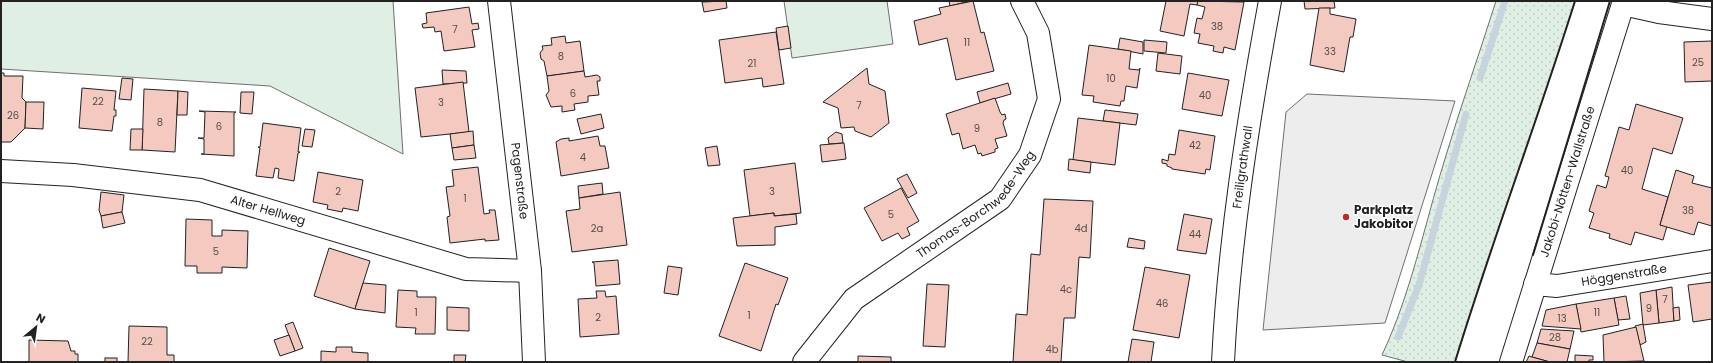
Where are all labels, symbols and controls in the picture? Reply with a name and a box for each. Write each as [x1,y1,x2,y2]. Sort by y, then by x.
house number: 38 [1211,19,1223,34]
house number: 7 [452,22,458,37]
house number: 11 [964,35,970,50]
house number: 33 [1324,44,1336,59]
house number: 8 [558,49,564,64]
house number: 25 [1692,55,1704,70]
house number: 21 [748,56,756,71]
house number: 10 [1106,71,1116,86]
house number: 6 [570,86,576,101]
house number: 40 [1199,88,1211,103]
house number: 22 [92,94,104,109]
house number: 3 [438,95,444,110]
house number: 7 [856,98,862,113]
street label: Jakobi-Nötten-Wallstraße [1535,104,1599,259]
house number: 26 [7,108,19,123]
house number: 8 [157,115,163,130]
house number: 6 [216,119,222,134]
house number: 9 [974,121,980,136]
street label: Freiligrathwall [1228,124,1256,209]
house number: 42 [1189,138,1201,153]
street label: Pagenstraße [507,141,533,220]
street label: Thomas-Borchwede-Weg [913,147,1039,262]
house number: 4 [580,150,586,165]
house number: 40 [1621,163,1633,178]
house number: 2 [335,184,341,199]
house number: 3 [769,184,775,199]
street label: Alter Hellweg [229,191,308,229]
house number: 1 [463,191,467,206]
place label: Parkplatz Jakobitor [1354,201,1414,232]
house number: 38 [1682,203,1694,218]
house number: 5 [888,207,894,222]
marker: Parkplatz Jakobitor [1341,212,1351,222]
house number: 2a [591,221,603,236]
house number: 4d [1074,221,1088,236]
house number: 44 [1189,227,1201,242]
house number: 5 [213,244,219,259]
street label: Höggenstraße [1580,259,1668,290]
house number: 4c [1060,282,1072,297]
house number: 7 [1662,292,1668,307]
house number: 46 [1156,296,1168,311]
house number: 9 [1646,301,1652,316]
house number: 1 [414,305,418,320]
house number: 11 [1594,305,1600,320]
north arrow [16,307,56,347]
house number: 1 [747,308,751,323]
text: N [33,309,48,327]
house number: 2 [595,310,601,325]
house number: 13 [1557,311,1567,326]
house number: 28 [1549,330,1561,345]
house number: 22 [141,334,153,349]
house number: 4b [1045,342,1059,357]

